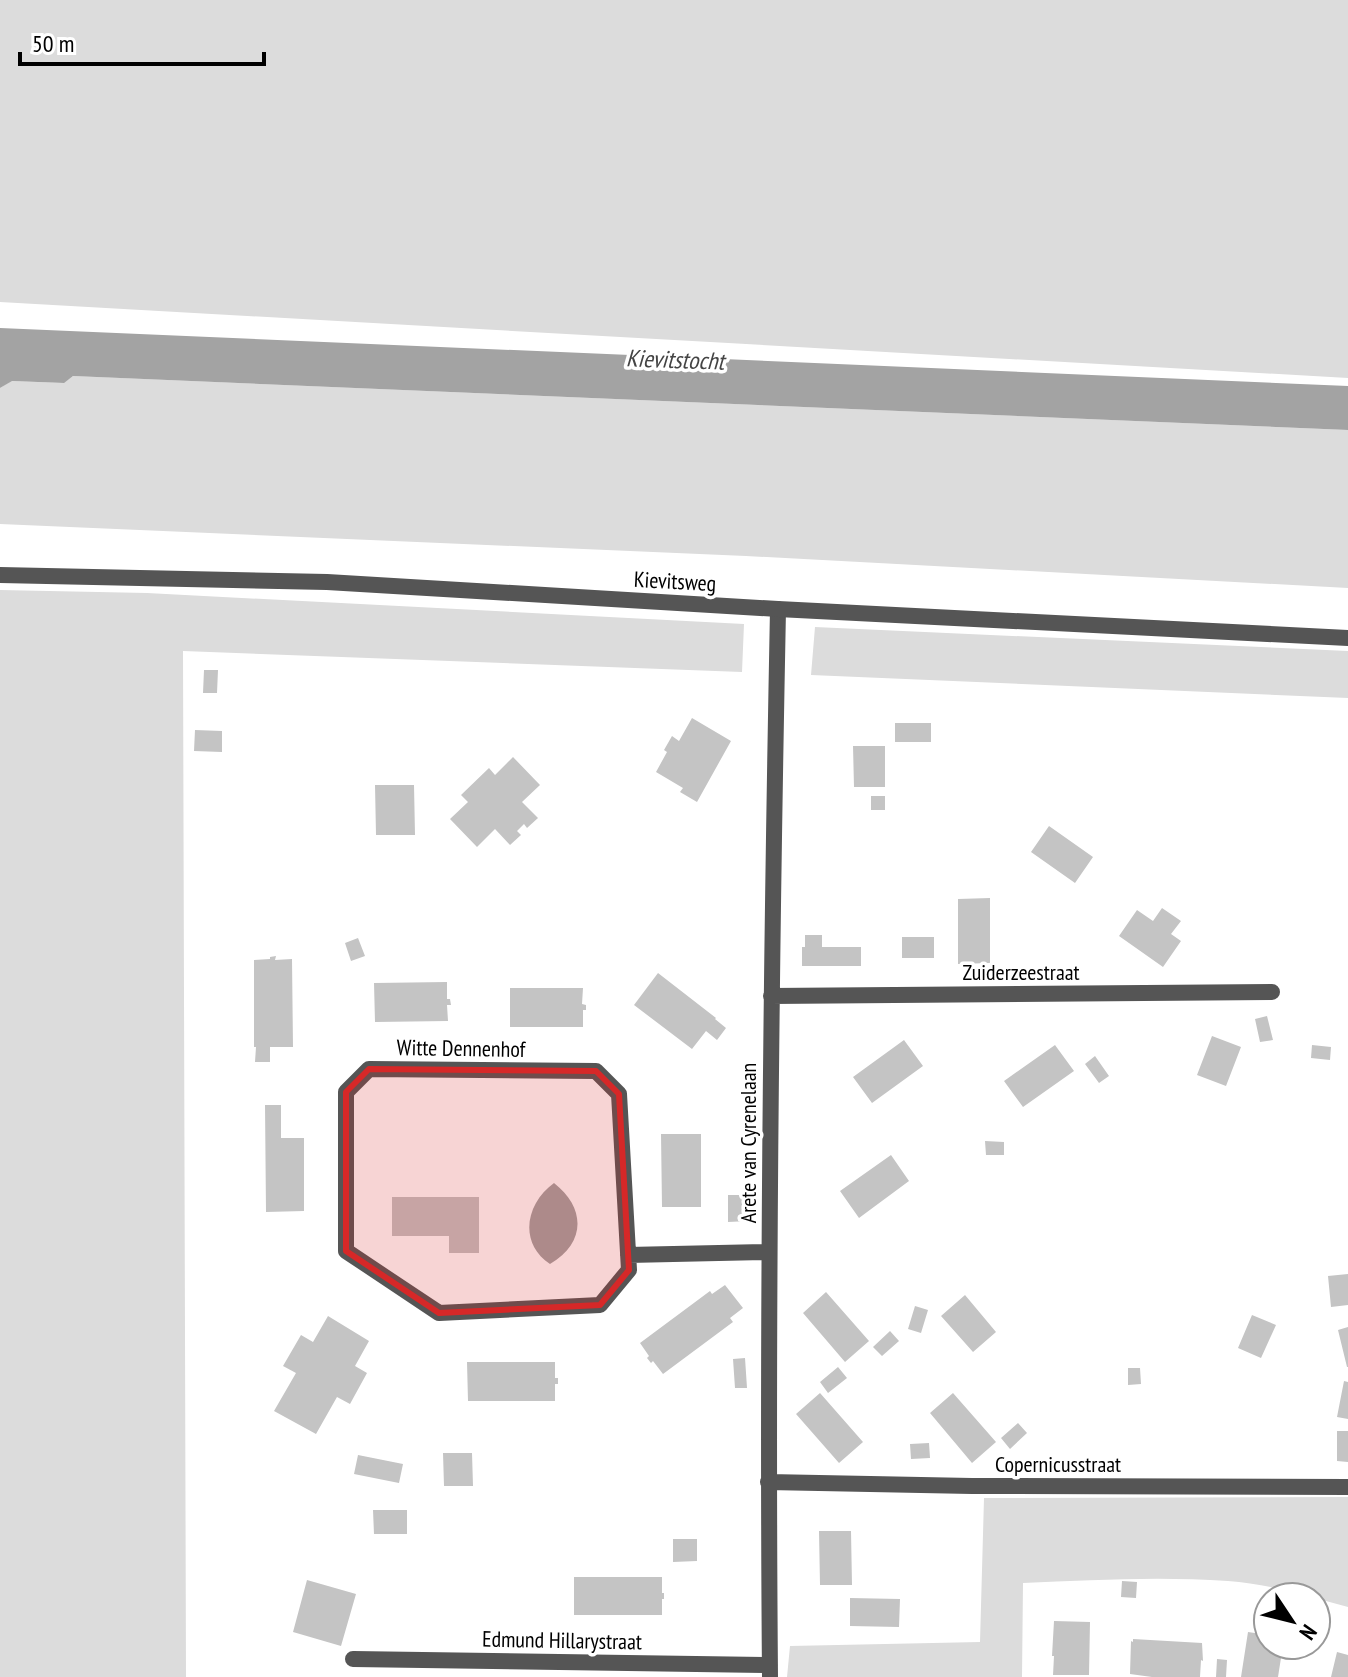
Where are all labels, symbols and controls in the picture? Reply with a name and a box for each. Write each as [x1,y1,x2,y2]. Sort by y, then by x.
scale bar [20,16,264,66]
text: 50 m [32,28,74,59]
water label: Kievitstocht [625,342,727,377]
street label: Kievitsweg [633,565,717,597]
street label: Zuiderzeestraat [962,958,1080,986]
street label: Witte Dennenhof [396,1033,527,1063]
street label: Arete van Cyrenelaan [734,1063,762,1223]
street label: Copernicusstraat [995,1450,1121,1478]
north arrow [1252,1581,1332,1661]
text: N [1294,1620,1323,1645]
street label: Edmund Hillarystraat [482,1625,642,1655]

